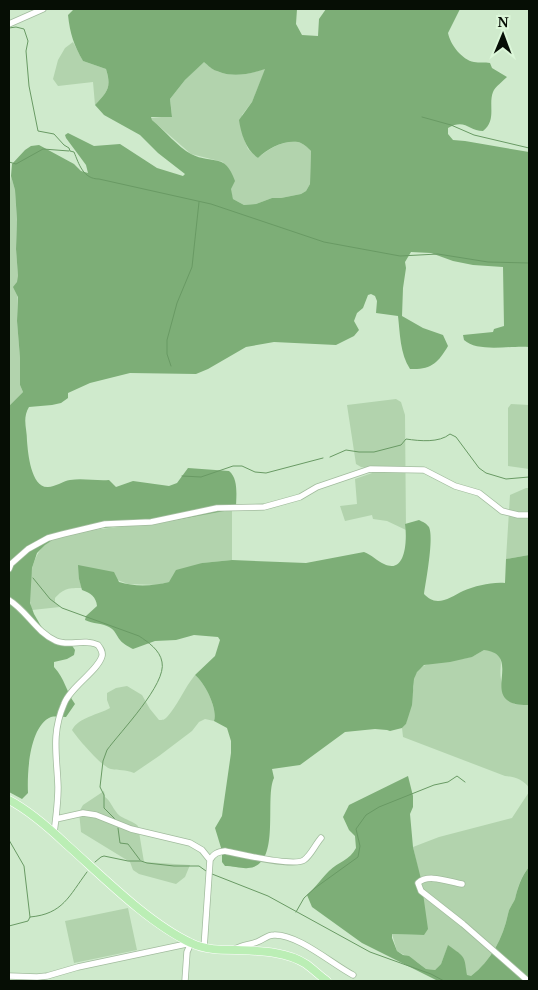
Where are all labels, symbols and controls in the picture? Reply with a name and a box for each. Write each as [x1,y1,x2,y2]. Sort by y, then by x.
north arrow [478,10,528,60]
text: N [498,12,509,31]

